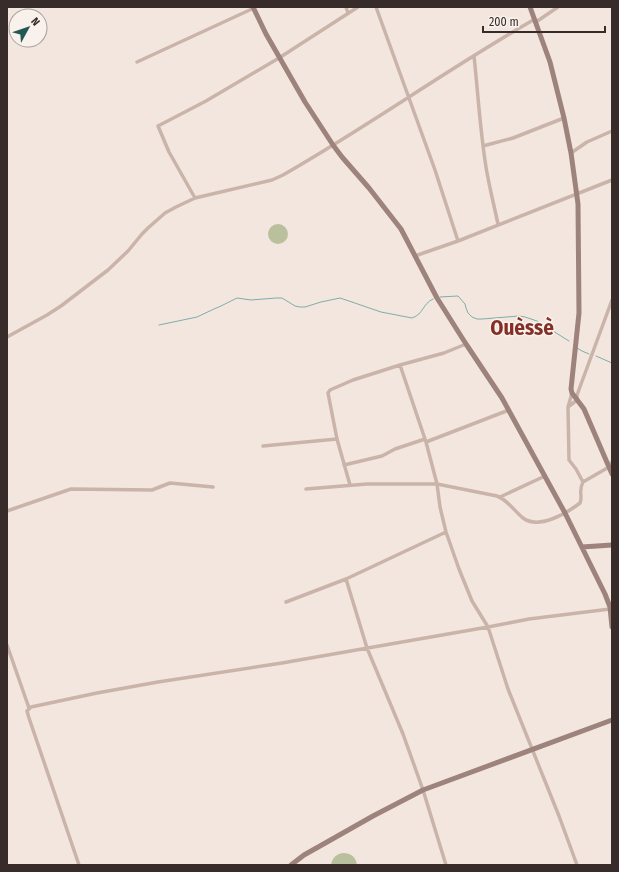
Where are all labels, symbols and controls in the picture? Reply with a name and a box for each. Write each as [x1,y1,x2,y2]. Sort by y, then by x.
north arrow [8,8,48,48]
scale bar [483,8,605,34]
text: N [28,15,42,29]
text: 200 m [489,15,519,29]
district label: Ouèssè [490,315,554,341]

